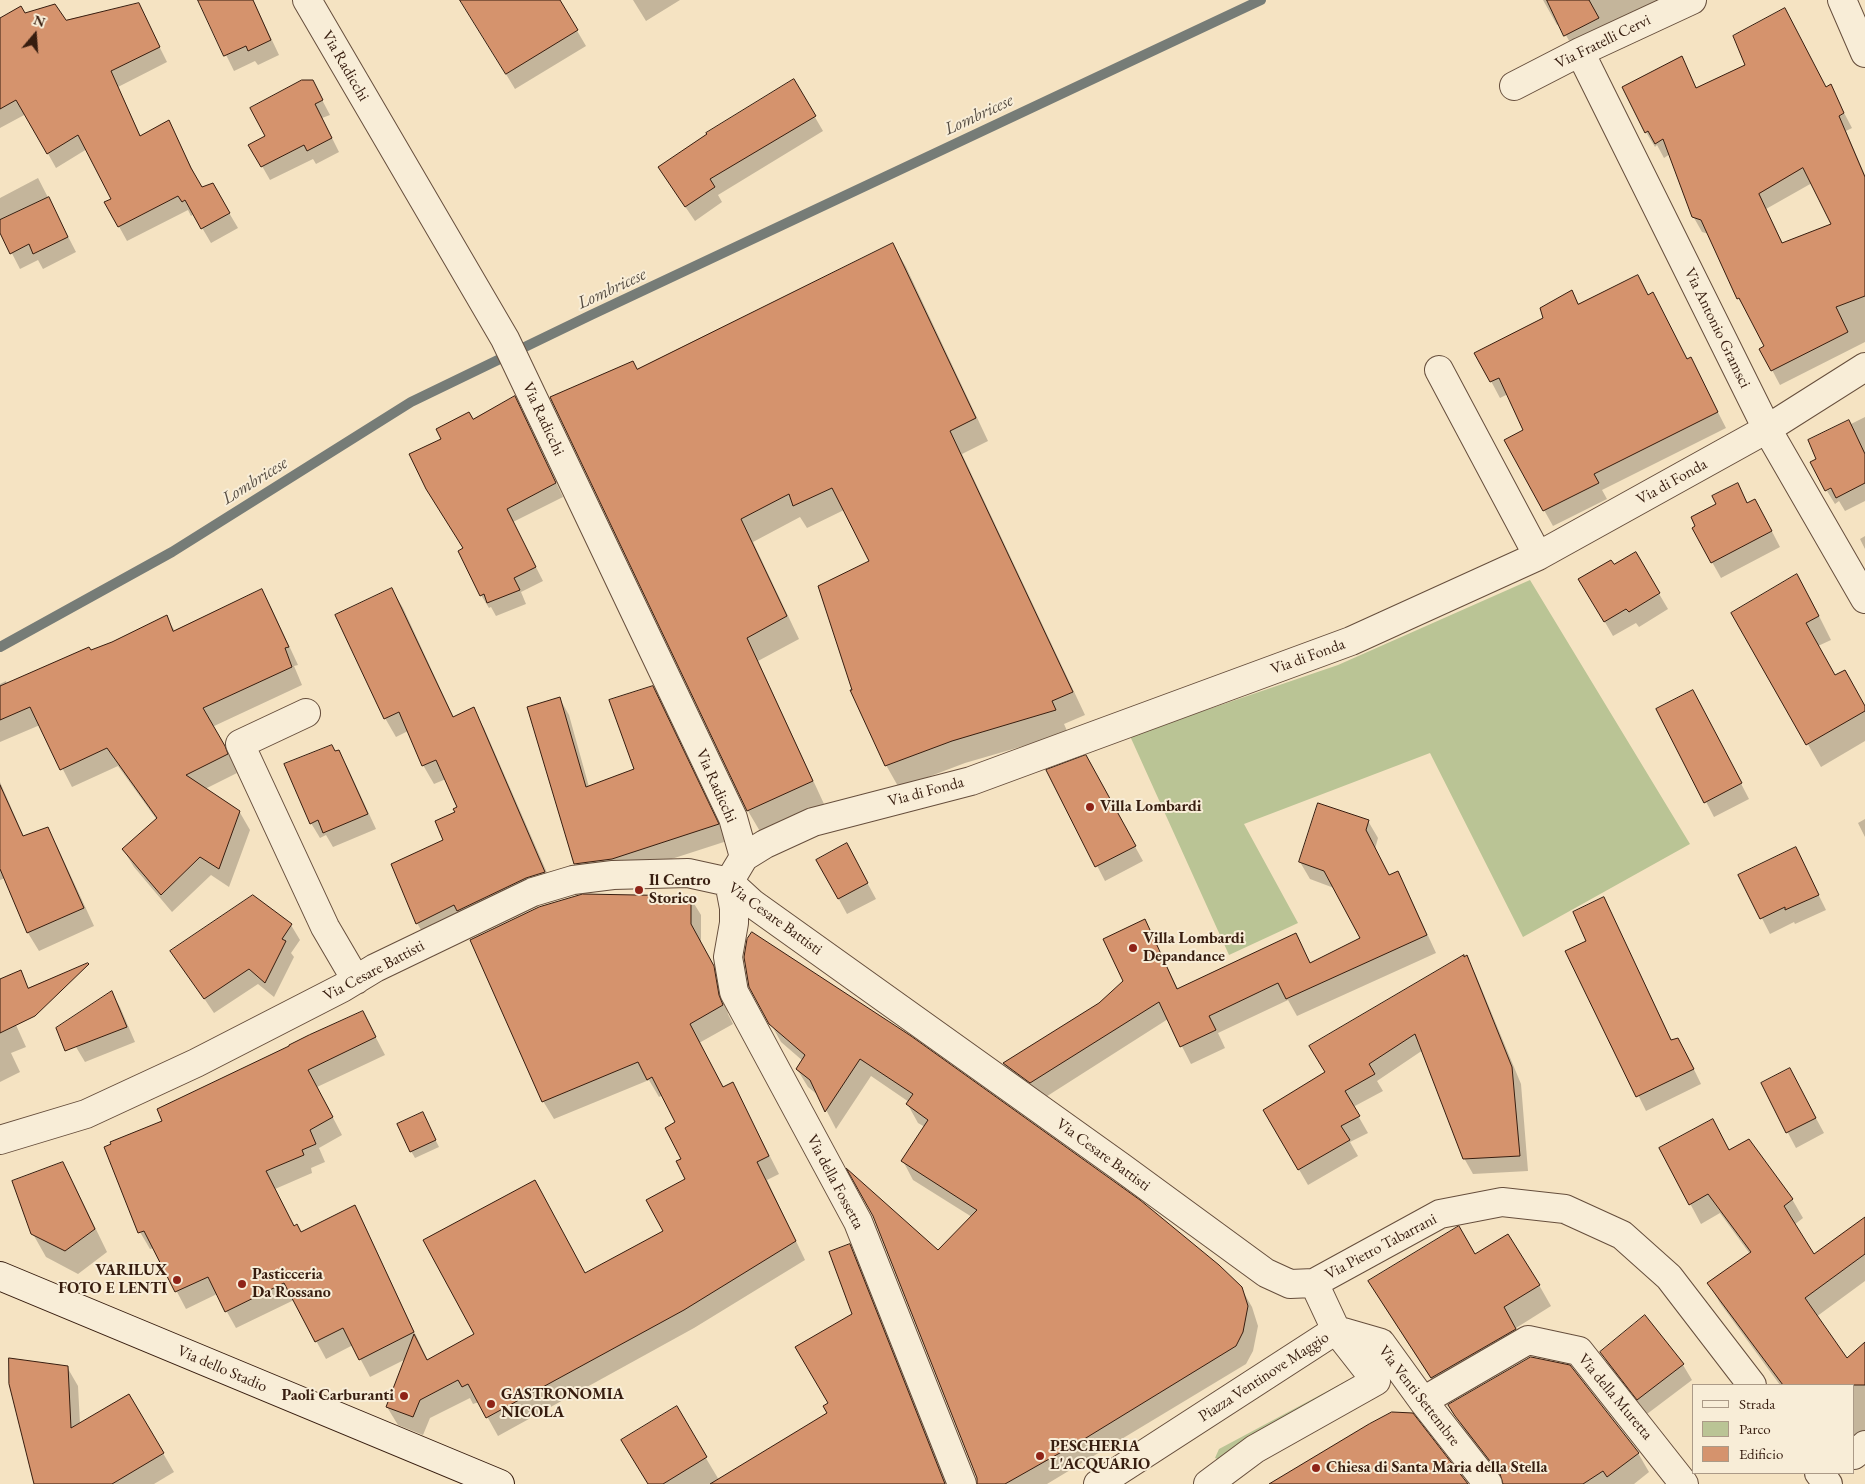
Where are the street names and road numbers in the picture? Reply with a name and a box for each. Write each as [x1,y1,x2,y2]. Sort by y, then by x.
street label: Via Fratelli Cervi [1552,11,1654,73]
street label: Via Radicchi [317,27,373,105]
street label: Via Antonio Gramsci [1680,265,1754,391]
street label: Via Radicchi [518,379,568,459]
street label: Via di Fonda [1633,455,1711,509]
street label: Via di Fonda [1268,635,1348,679]
street label: Via Radicchi [691,746,741,826]
street label: Via di Fonda [886,773,966,811]
street label: Via Cesare Battisti [724,878,826,960]
street label: Via Cesare Battisti [320,936,428,1006]
street label: Via Cesare Battisti [1052,1114,1154,1196]
street label: Via della Fossetta [802,1132,868,1232]
street label: Via Pietro Tabarrani [1322,1210,1440,1284]
street label: Piazza Ventinove Maggio [1195,1328,1333,1426]
street label: Via dello Stadio [174,1341,270,1397]
street label: Via Venti Settembre [1374,1342,1464,1450]
street label: Via della Muretta [1573,1350,1657,1444]

